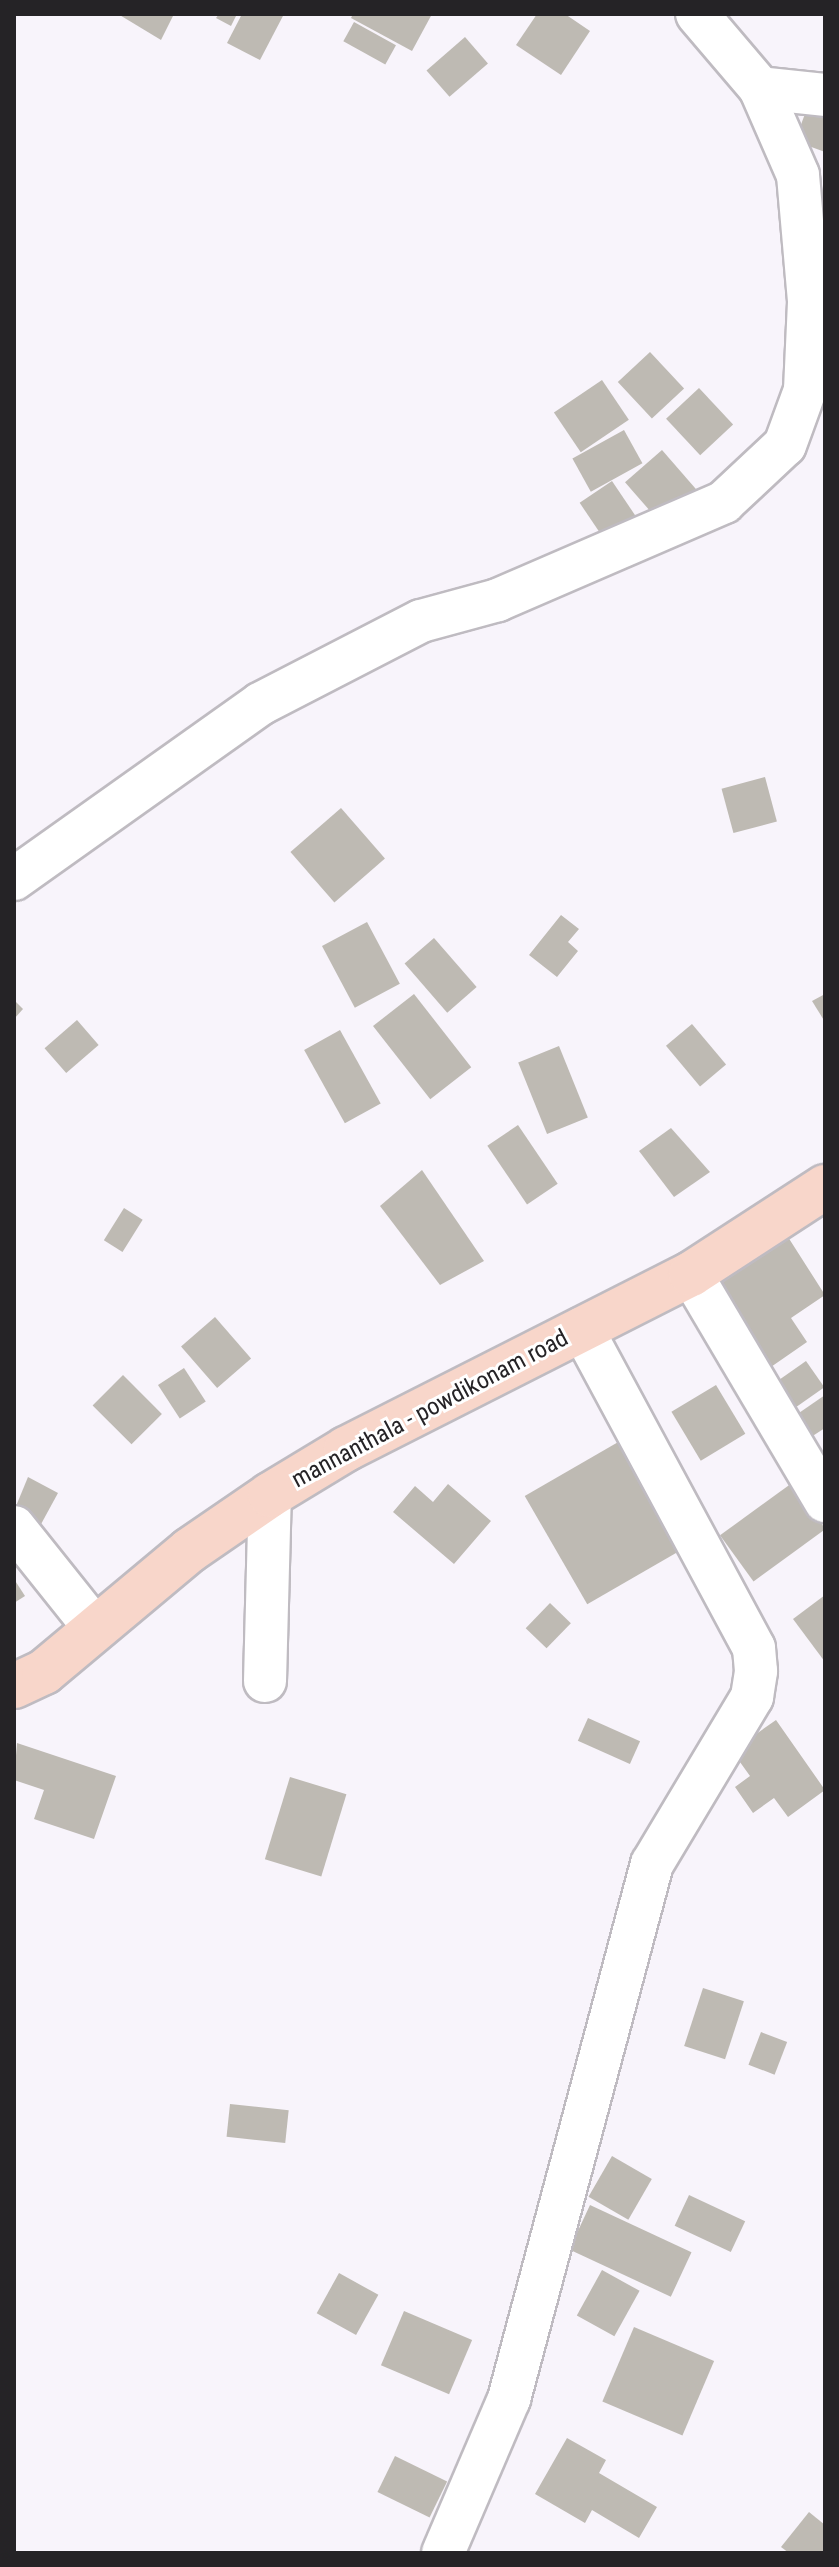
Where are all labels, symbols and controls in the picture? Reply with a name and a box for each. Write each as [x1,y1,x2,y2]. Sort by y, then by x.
street label: mannanthala - powdikonam road [287,1324,573,1494]

